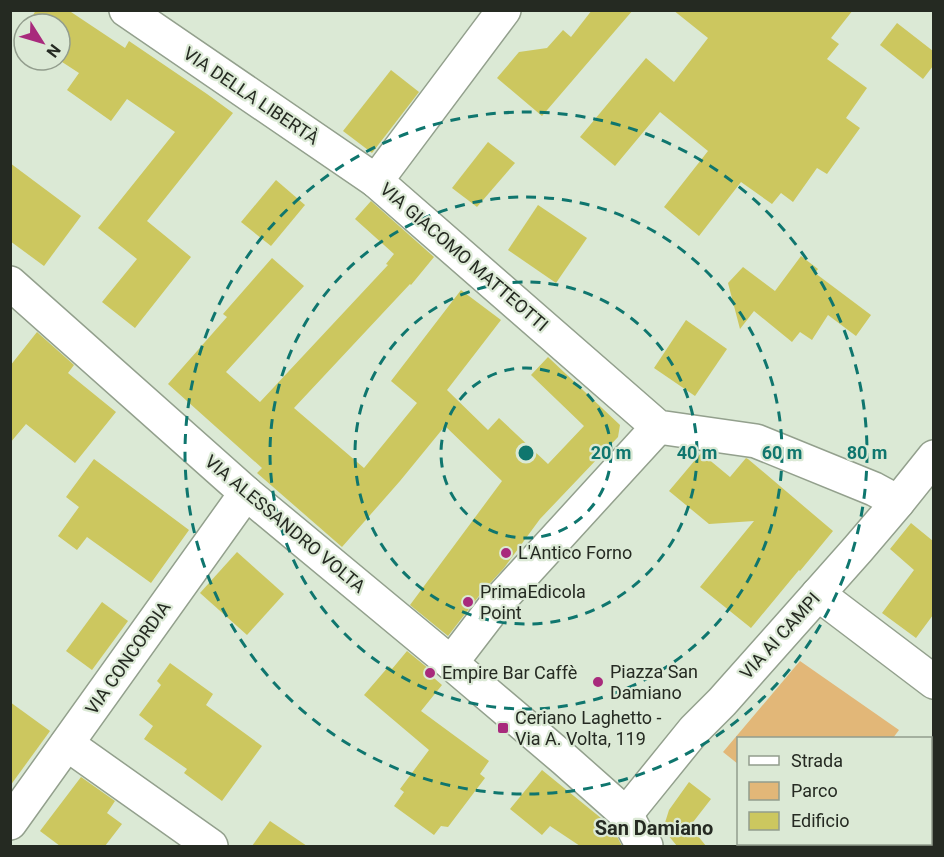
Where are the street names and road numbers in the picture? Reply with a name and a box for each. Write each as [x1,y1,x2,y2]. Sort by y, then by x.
street label: VIA DELLA LIBERTÀ [180,42,323,149]
street label: VIA GIACOMO MATTEOTTI [376,178,552,335]
street label: VIA ALESSANDRO VOLTA [201,450,370,597]
street label: VIA AI CAMPI [735,588,824,683]
street label: VIA CONCORDIA [81,597,175,718]

